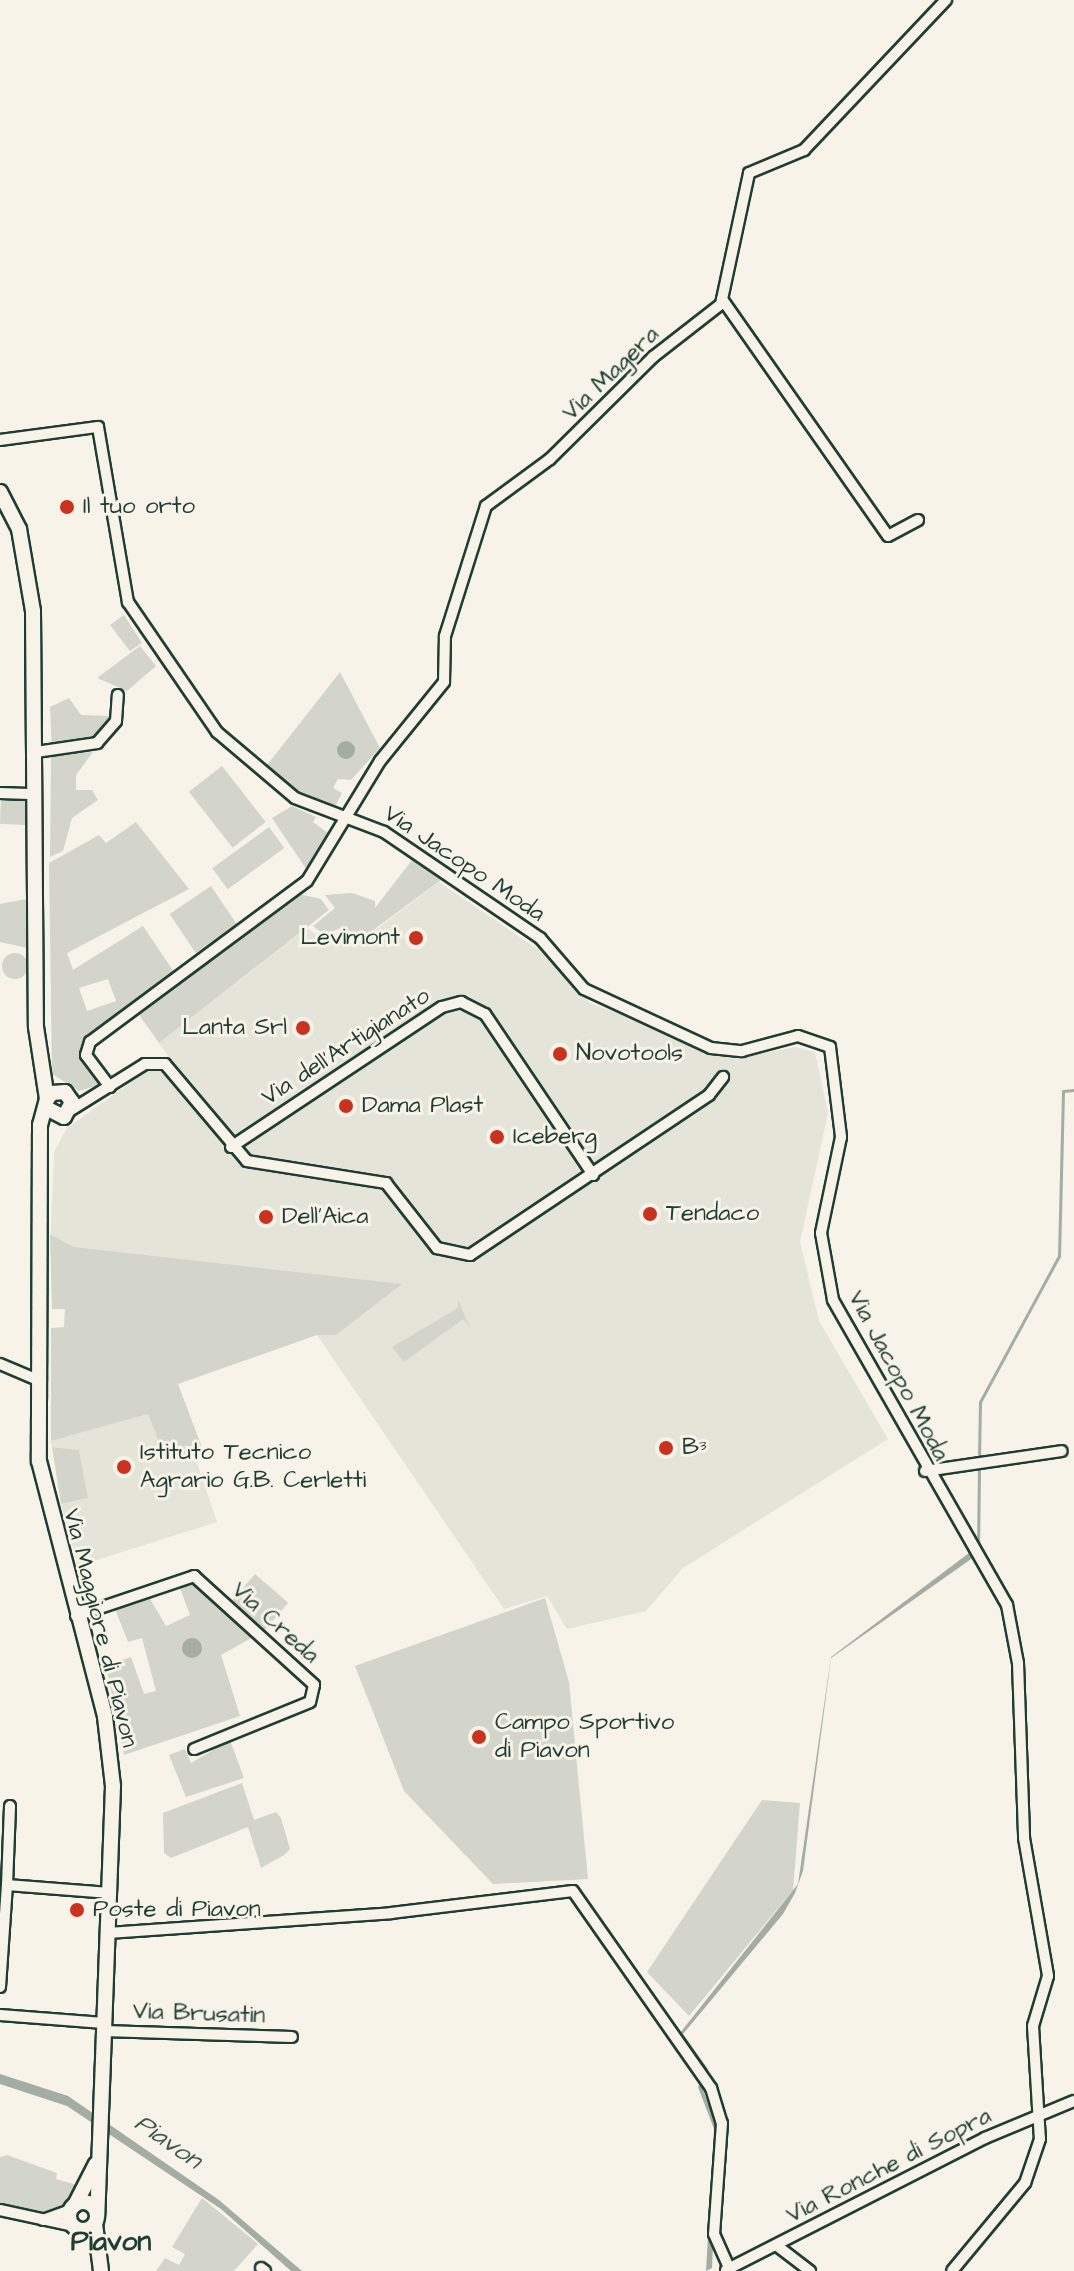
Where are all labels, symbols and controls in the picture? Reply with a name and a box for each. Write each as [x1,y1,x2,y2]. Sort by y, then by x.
street label: Via Magera [557,321,665,427]
place label: Il tuo orto [83,493,195,521]
marker: Il tuo orto [58,498,76,516]
street label: Via Jacopo Moda [378,799,550,929]
place label: Levimont [300,924,400,952]
marker: Levimont [407,929,425,947]
street label: Via dell'Artigianato [256,982,436,1112]
place label: Lanta Srl [182,1014,287,1042]
marker: Lanta Srl [294,1019,312,1037]
place label: Novotools [576,1040,683,1068]
marker: Novotools [551,1045,569,1063]
place label: Dama Plast [362,1092,483,1120]
marker: Dama Plast [337,1097,355,1115]
place label: Iceberg [513,1123,597,1151]
marker: Iceberg [488,1128,506,1146]
place label: Tendaco [666,1200,759,1228]
place label: Dell'Aica [282,1203,368,1231]
marker: Tendaco [641,1205,659,1223]
marker: Dell'Aica [257,1208,275,1226]
street label: Via Jacopo Moda [841,1286,955,1466]
place label: B³ [682,1434,707,1462]
place label: Istituto Tecnico Agrario G.B. Cerletti [140,1439,366,1495]
marker: B³ [657,1439,675,1457]
marker: Istituto Tecnico Agrario G.B. Cerletti [115,1458,133,1476]
street label: Via Maggiore di Piavon [56,1506,144,1750]
street label: Via Creda [225,1576,325,1670]
place label: Campo Sportivo di Piavon [495,1709,674,1765]
marker: Campo Sportivo di Piavon [470,1728,488,1746]
place label: Poste di Piavon [93,1896,261,1924]
marker: Poste di Piavon [68,1901,86,1919]
street label: Via Brusatin [132,1997,266,2031]
street label: Via Ronche di Sopra [782,2102,996,2230]
water label: Piavon [128,2108,208,2176]
district label: Piavon [71,2225,151,2259]

